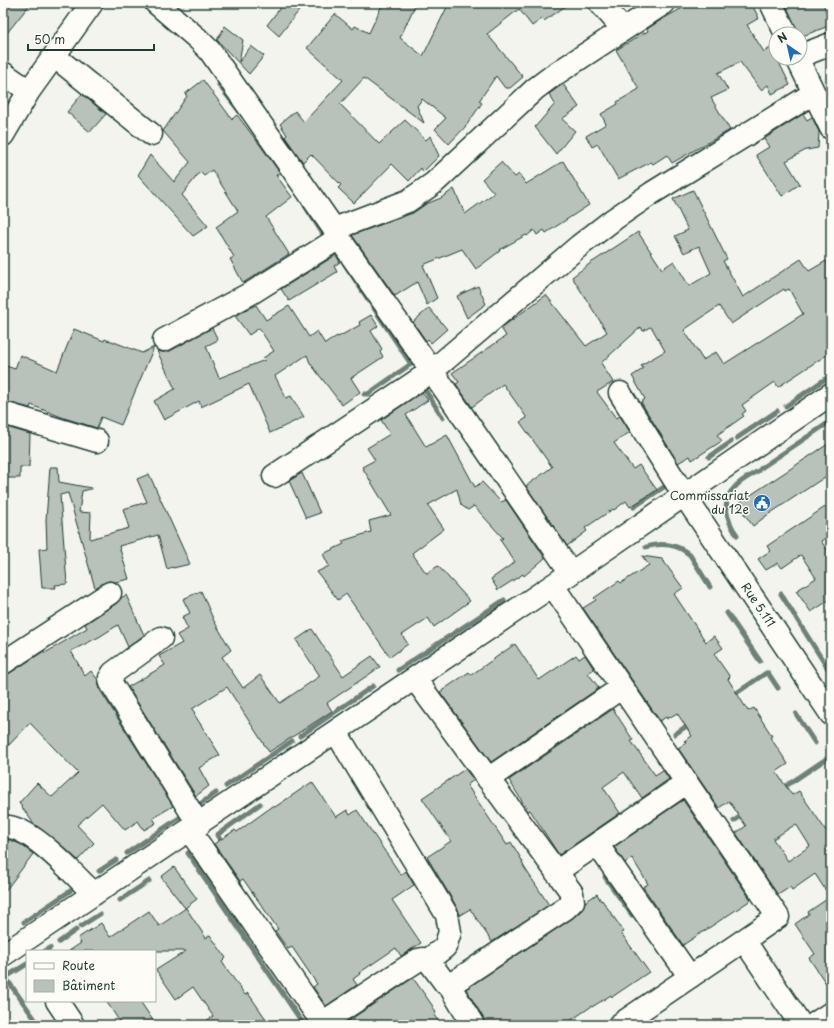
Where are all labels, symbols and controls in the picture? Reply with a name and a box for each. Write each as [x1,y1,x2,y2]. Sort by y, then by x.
scale bar [28,26,154,52]
north arrow [768,26,808,66]
text: N [774,28,791,47]
text: 50 m [34,30,65,48]
place label: Commissariat du 12e [670,486,749,518]
public building icon: Commissariat du 12e [752,493,772,513]
street label: Rue 5.111 [737,579,780,630]
legend [26,950,156,1002]
text: Route [62,956,95,974]
text: Bâtiment [62,976,115,994]

